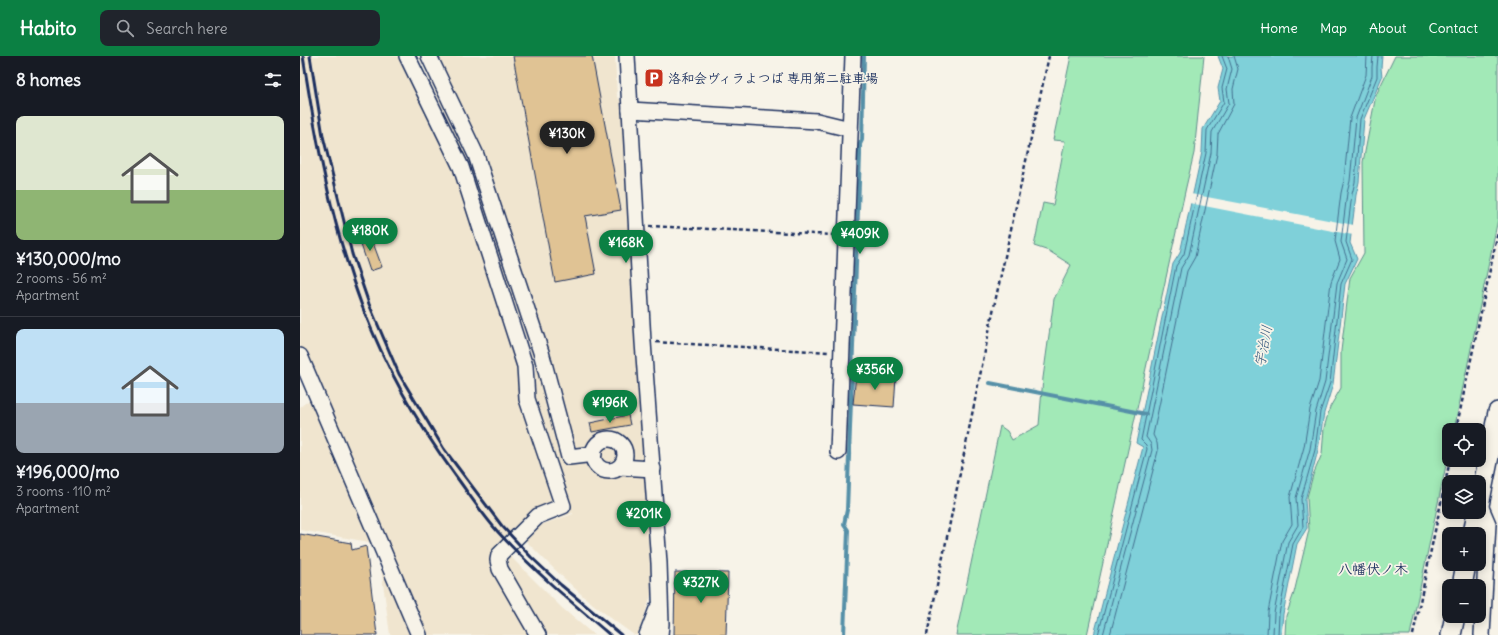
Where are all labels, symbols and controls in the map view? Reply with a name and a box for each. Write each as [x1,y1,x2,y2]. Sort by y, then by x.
search box [100,10,380,46]
text: Habito [20,16,76,40]
icon: search [114,17,136,39]
text: Search here [146,19,228,38]
text: Home [1260,19,1298,37]
text: Map [1320,19,1347,37]
text: About [1369,19,1407,37]
text: Contact [1429,19,1478,37]
parking icon: 洛和会ヴィラよつば 専用第二駐車場 [643,67,665,89]
text: 8 homes [16,69,81,91]
icon: filters [262,69,284,91]
place label: 洛和会ヴィラよつば 専用第二駐車場 [668,70,878,87]
pin: ¥130K [539,121,595,155]
text: ¥130K [549,125,585,142]
icon: home [114,142,186,214]
pin: ¥180K [342,218,398,252]
pin: ¥409K [832,221,888,255]
text: ¥180K [352,222,388,239]
text: ¥409K [840,225,880,242]
pin: ¥168K [598,230,654,264]
text: ¥168K [608,234,644,251]
text: ¥130,000/mo [16,248,121,270]
text: 2 rooms · 56 m² [16,270,107,287]
text: Apartment [16,287,79,304]
water label: 宇治川 [1250,324,1276,368]
icon: home [114,355,186,427]
pin: ¥356K [847,357,903,391]
text: ¥356K [856,361,894,378]
pin: ¥196K [582,390,638,424]
text: ¥196K [592,394,628,411]
map controls [1442,423,1486,623]
button: locate [1442,423,1486,467]
text: ¥196,000/mo [16,461,120,483]
button: layers [1442,475,1486,519]
text: 3 rooms · 110 m² [16,483,111,500]
text: Apartment [16,500,79,517]
pin: ¥201K [616,501,672,535]
text: ¥201K [626,505,662,522]
button: + [1442,527,1486,571]
district label: 八幡伏ノ木 [1338,560,1408,578]
pin: ¥327K [673,570,729,604]
text: ¥327K [683,574,719,591]
button: − [1442,579,1486,623]

